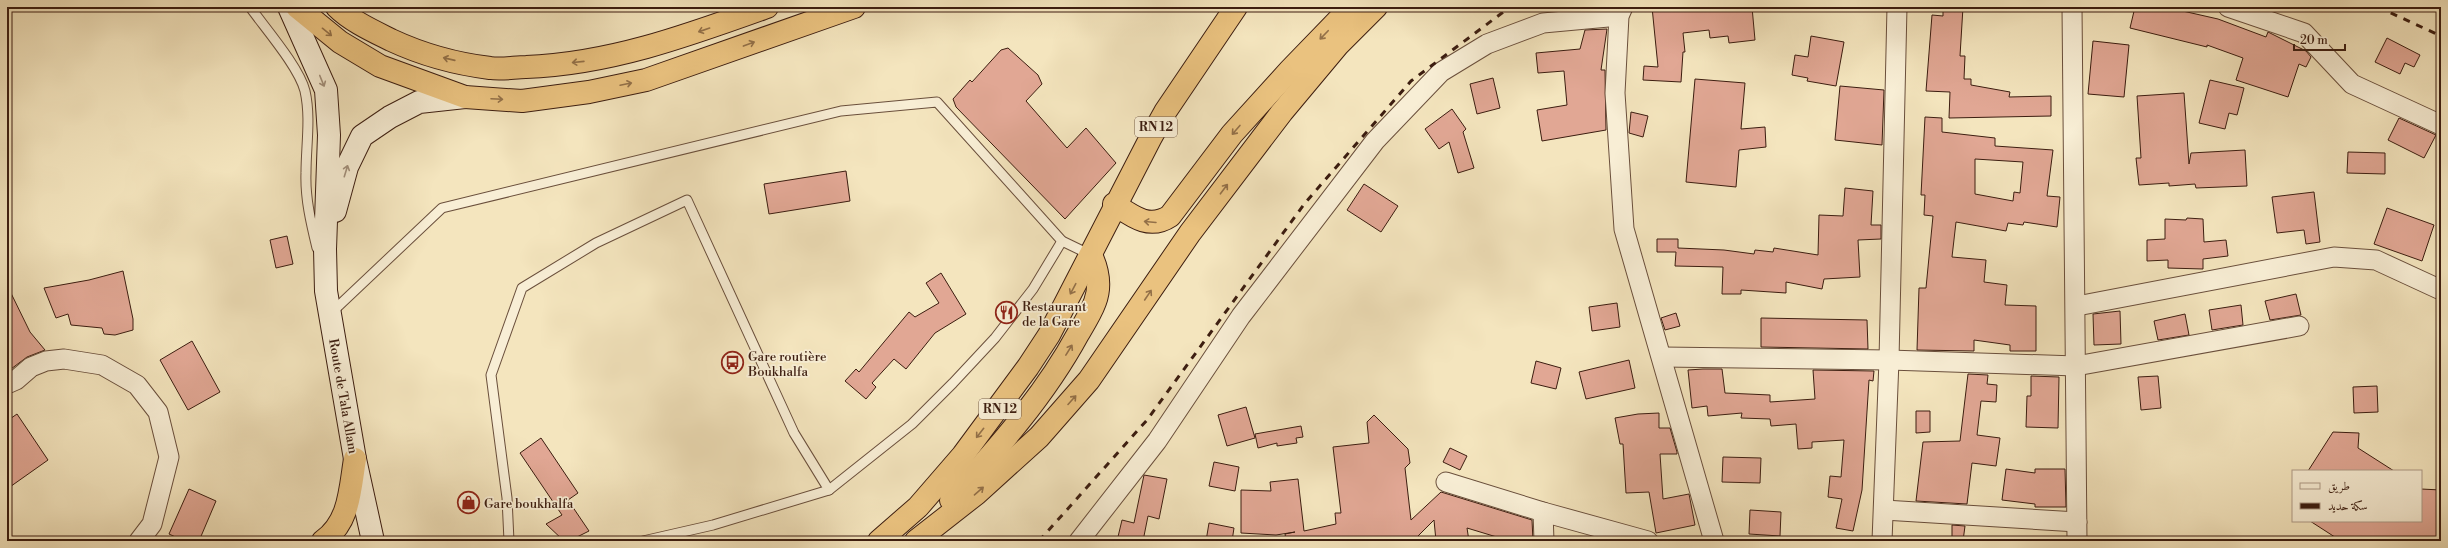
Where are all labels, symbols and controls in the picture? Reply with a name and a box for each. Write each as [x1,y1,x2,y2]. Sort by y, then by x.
scale bar [2294,26,2345,52]
one-way arrow [322,27,333,36]
one-way arrow [697,27,710,34]
one-way arrow [1320,29,1329,39]
text: 20 m [2300,33,2328,48]
one-way arrow [743,40,755,48]
one-way arrow [443,55,456,63]
one-way arrow [572,58,585,66]
one-way arrow [319,75,327,87]
one-way arrow [619,80,632,88]
one-way arrow [490,96,503,103]
road number: RN 12 [1135,117,1177,137]
one-way arrow [1231,125,1240,136]
one-way arrow [343,165,350,178]
one-way arrow [1220,184,1228,195]
one-way arrow [1144,218,1157,226]
one-way arrow [1069,283,1077,295]
one-way arrow [1144,289,1152,300]
place label: Restaurant de la Gare [1022,299,1087,330]
restaurant icon: Restaurant de la Gare [994,300,1020,326]
street label: Route de Tala Allam [325,337,361,456]
one-way arrow [1066,344,1074,356]
place label: Gare routière Boukhalfa [747,349,827,380]
bus stop icon: Gare routière Boukhalfa [720,350,746,376]
one-way arrow [1067,395,1077,405]
road number: RN 12 [979,399,1021,419]
one-way arrow [976,428,985,439]
legend [2292,470,2422,522]
text: طريق [2328,479,2350,494]
one-way arrow [974,486,984,495]
shop icon: Gare boukhalfa [456,490,482,516]
place label: Gare boukhalfa [484,496,574,512]
text: سكة حديد [2328,499,2368,514]

